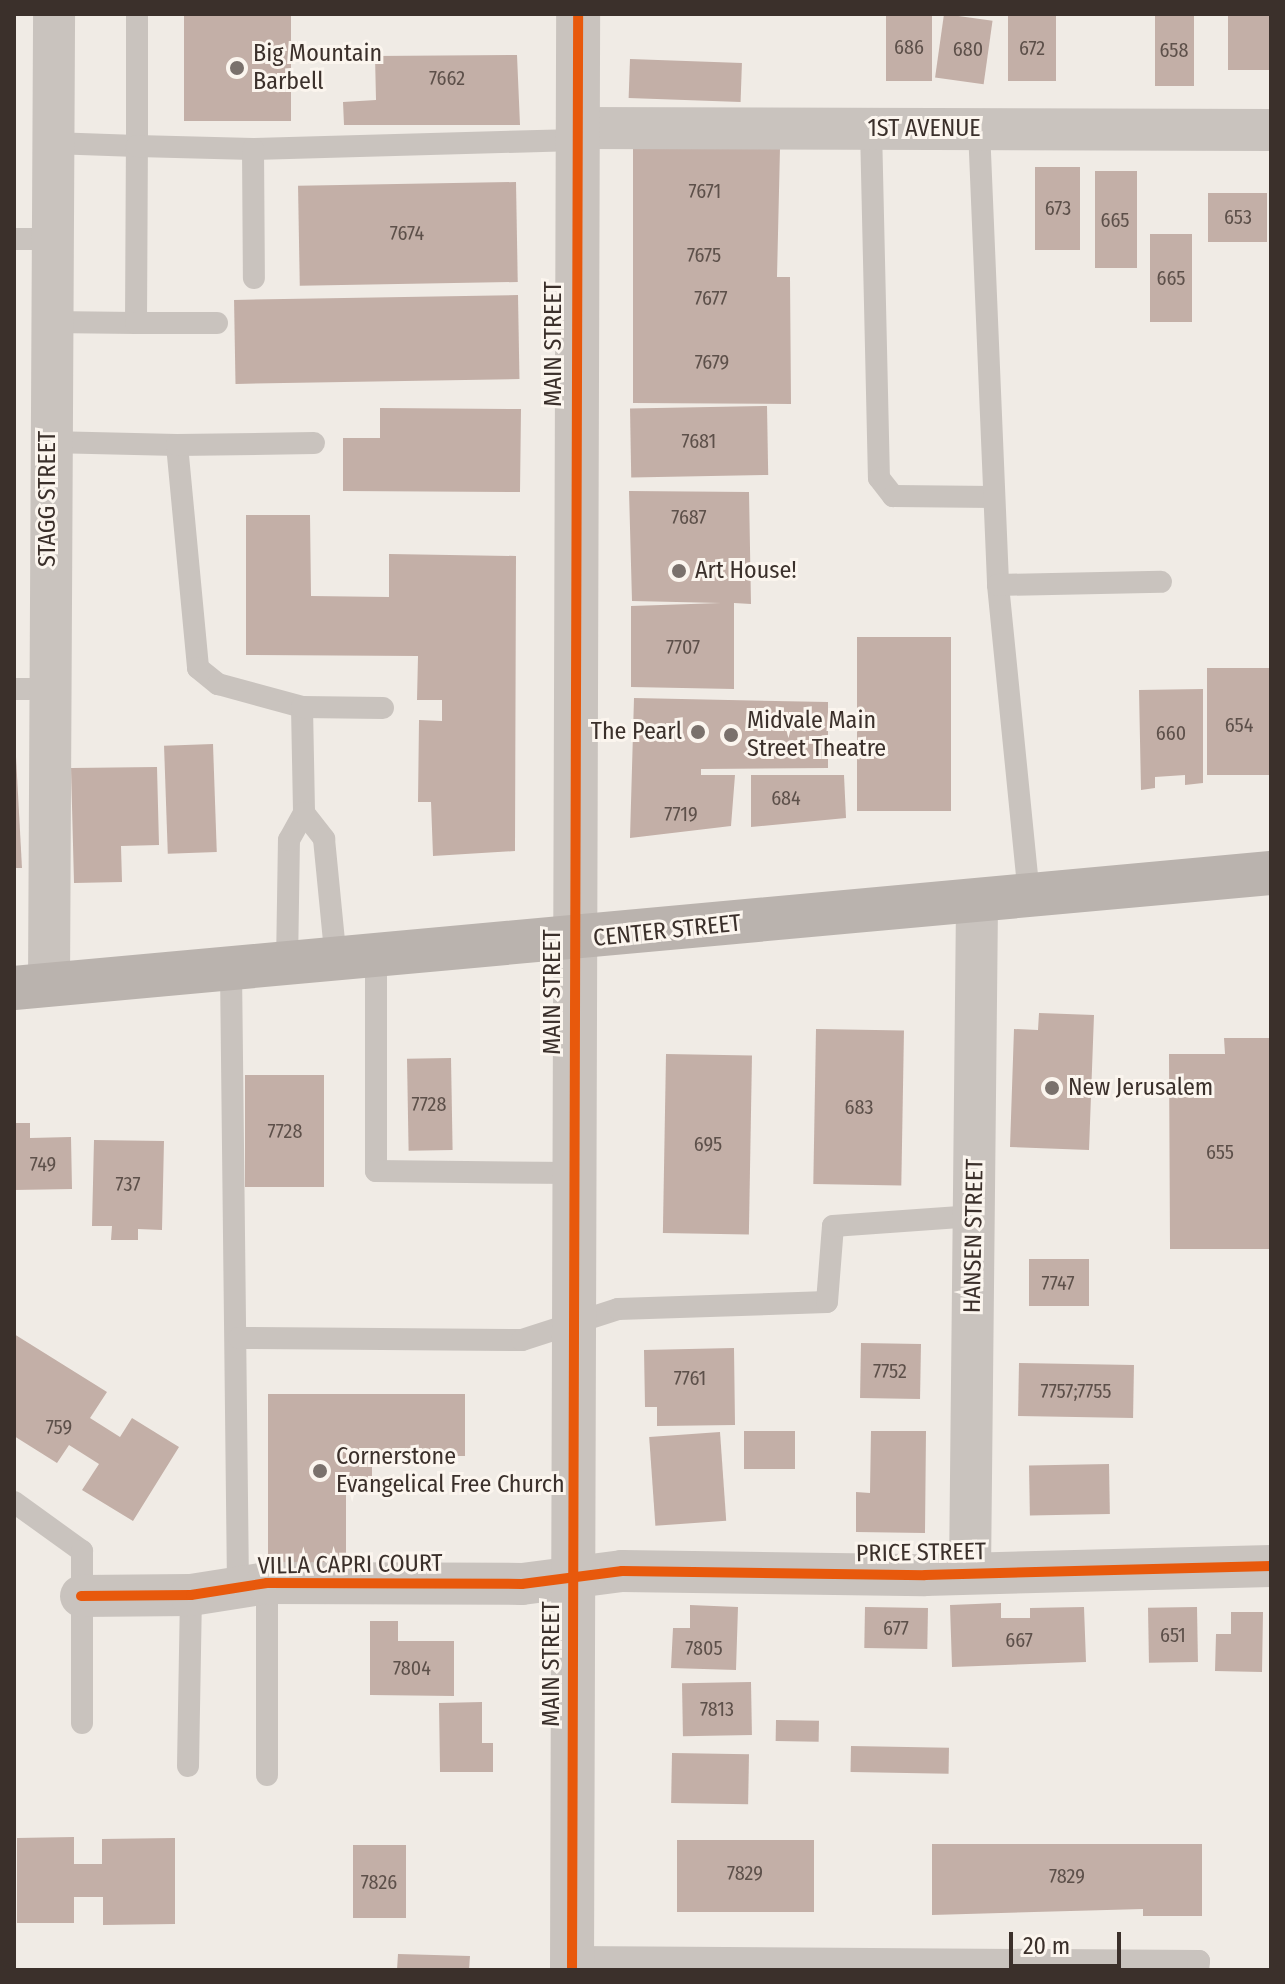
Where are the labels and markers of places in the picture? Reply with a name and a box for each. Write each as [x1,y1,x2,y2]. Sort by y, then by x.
place label: Big Mountain Barbell [253,40,382,96]
marker: Big Mountain Barbell [228,59,246,77]
place label: Art House! [695,557,797,585]
marker: Art House! [670,562,688,580]
place label: Midvale Main Street Theatre [747,707,886,763]
place label: The Pearl [591,718,682,746]
marker: The Pearl [689,723,707,741]
marker: Midvale Main Street Theatre [722,726,740,744]
place label: New Jerusalem [1068,1074,1213,1102]
marker: New Jerusalem [1043,1079,1061,1097]
place label: Cornerstone Evangelical Free Church [336,1443,565,1499]
marker: Cornerstone Evangelical Free Church [311,1462,329,1480]

